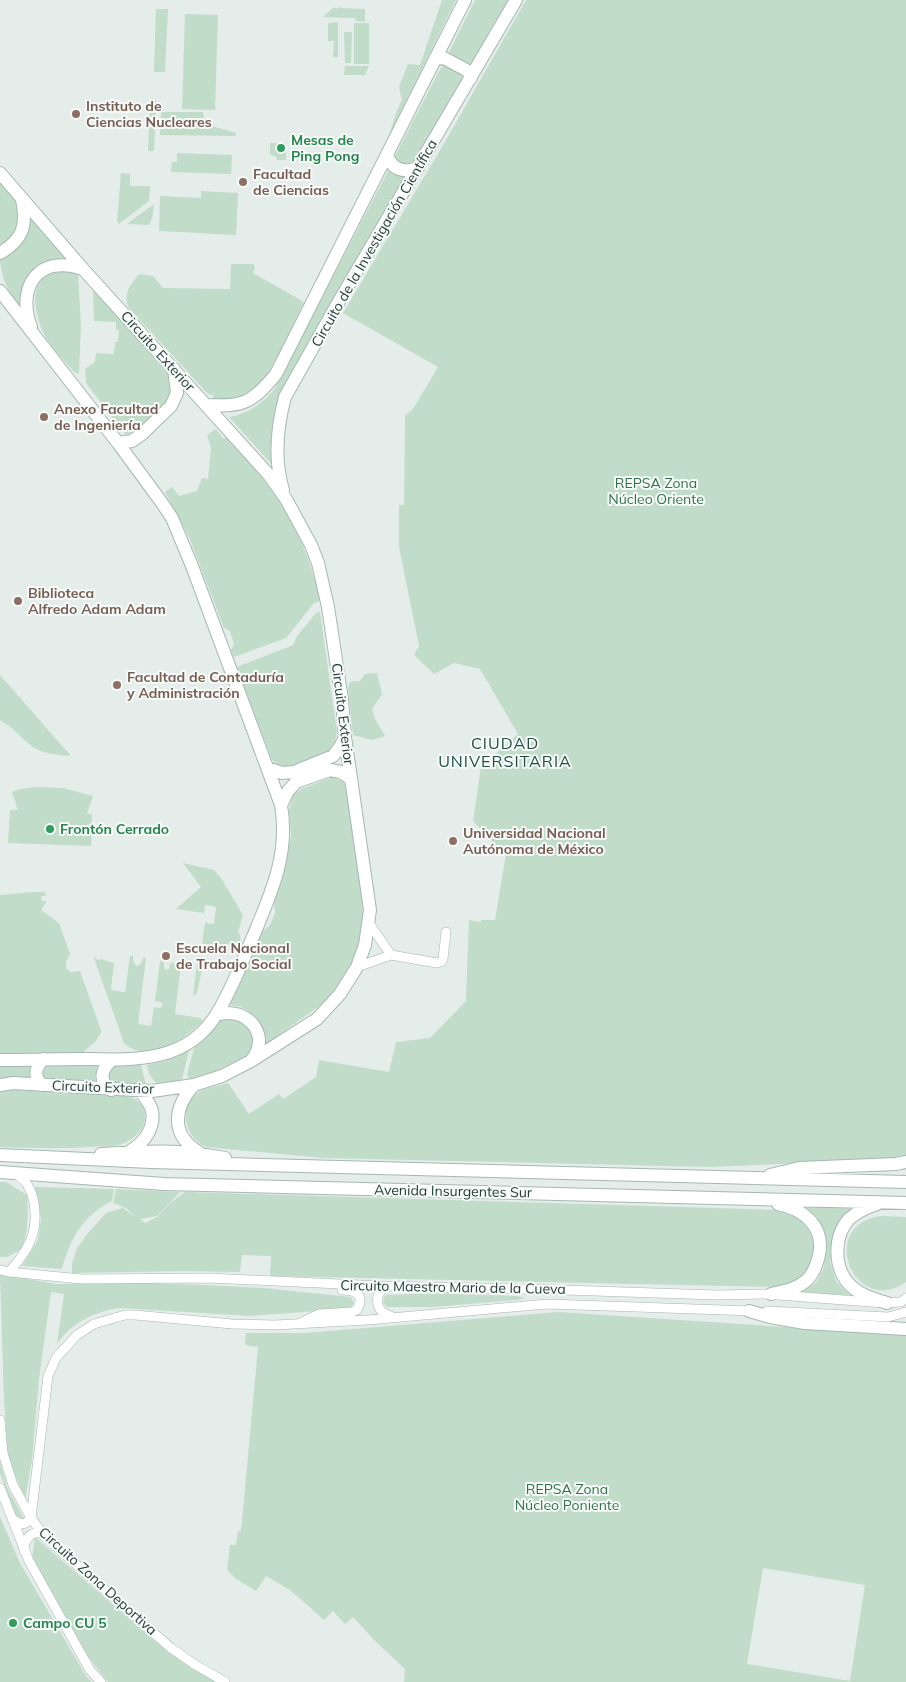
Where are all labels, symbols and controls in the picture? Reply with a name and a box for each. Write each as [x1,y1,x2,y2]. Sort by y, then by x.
place label: Instituto de Ciencias Nucleares [86,97,212,131]
marker: Instituto de Ciencias Nucleares [70,108,82,120]
place label: Mesas de Ping Pong [291,131,359,165]
street label: Circuito de la Investigación Científica [307,136,441,350]
marker: Mesas de Ping Pong [275,142,287,154]
place label: Facultad de Ciencias [253,165,329,199]
marker: Facultad de Ciencias [237,176,249,188]
street label: Circuito Exterior [117,307,200,396]
place label: Anexo Facultad de Ingeniería [54,400,158,434]
marker: Anexo Facultad de Ingeniería [38,411,50,423]
park label: REPSA Zona Núcleo Oriente [608,474,704,508]
place label: Biblioteca Alfredo Adam Adam [28,584,166,618]
marker: Biblioteca Alfredo Adam Adam [12,595,24,607]
street label: Circuito Exterior [328,662,358,767]
place label: Facultad de Contaduría y Administración [126,668,284,702]
marker: Facultad de Contaduría y Administración [111,679,123,691]
district label: CIUDAD UNIVERSITARIA [438,733,572,771]
place label: Frontón Cerrado [60,820,169,838]
marker: Frontón Cerrado [44,823,56,835]
place label: Universidad Nacional Autónoma de México [463,824,606,858]
marker: Universidad Nacional Autónoma de México [447,835,459,847]
place label: Escuela Nacional de Trabajo Social [176,939,291,973]
marker: Escuela Nacional de Trabajo Social [160,950,172,962]
street label: Circuito Exterior [52,1076,155,1098]
street label: Avenida Insurgentes Sur [374,1181,533,1201]
street label: Circuito Maestro Mario de la Cueva [340,1276,566,1298]
park label: REPSA Zona Núcleo Poniente [515,1480,619,1514]
street label: Circuito Zona Deportiva [35,1523,161,1639]
place label: Campo CU 5 [23,1614,107,1632]
marker: Campo CU 5 [7,1617,19,1629]

